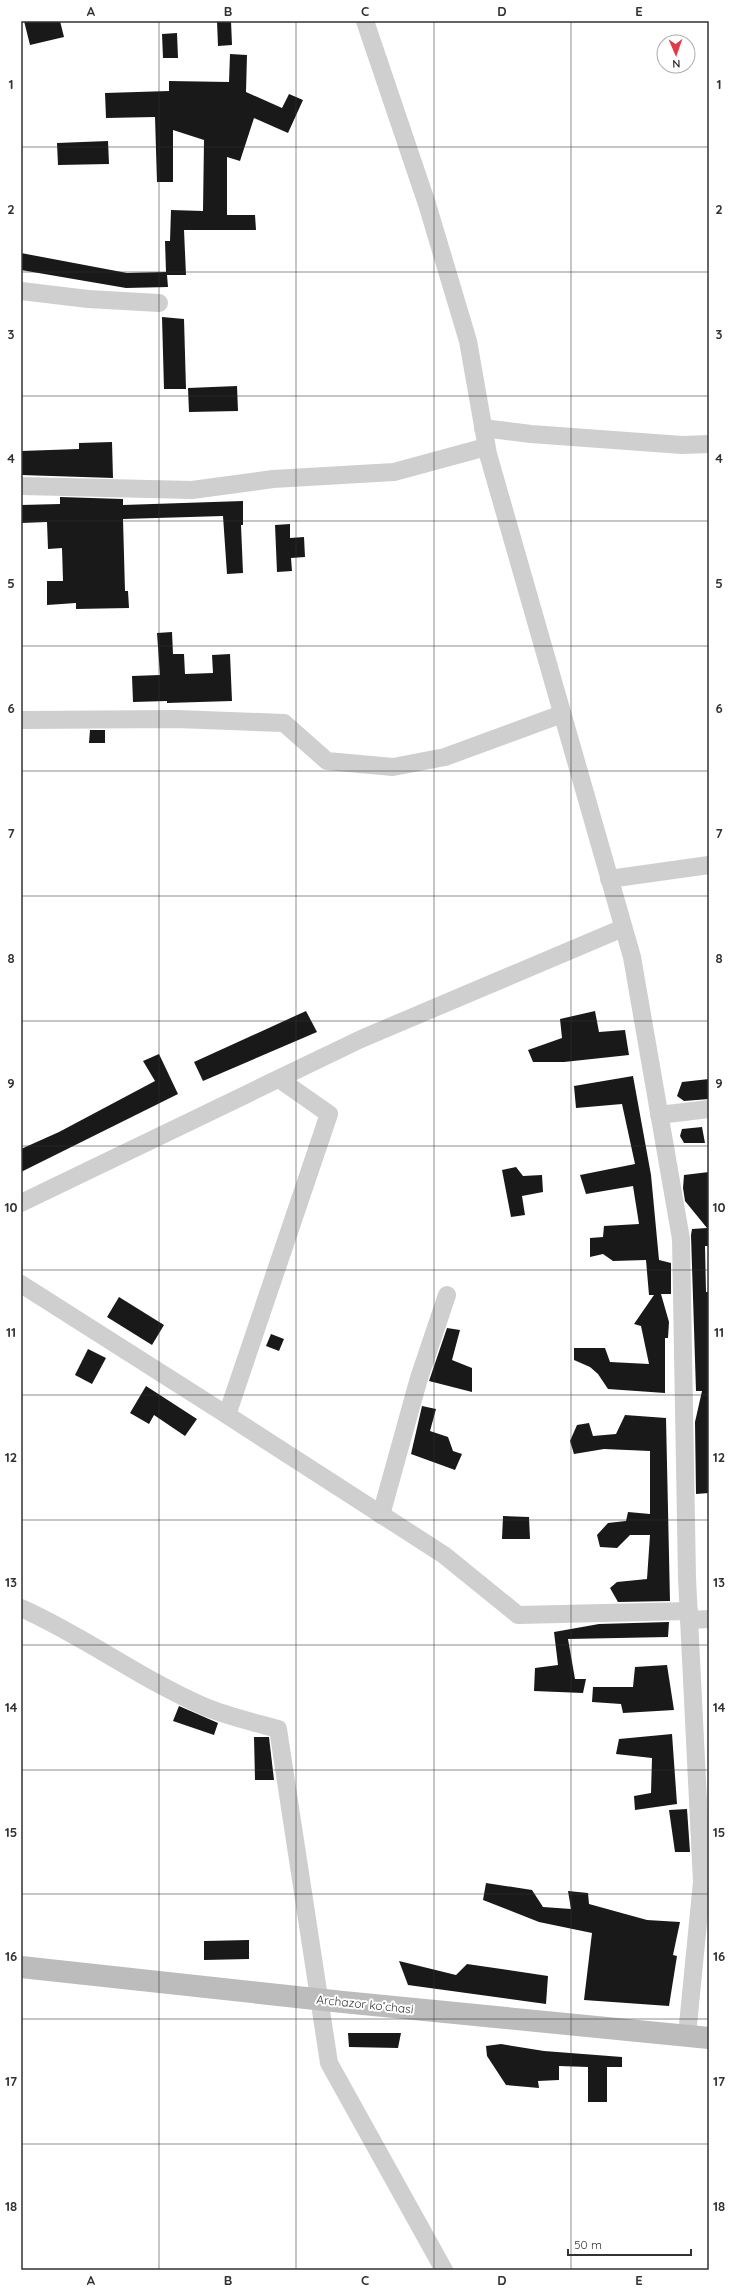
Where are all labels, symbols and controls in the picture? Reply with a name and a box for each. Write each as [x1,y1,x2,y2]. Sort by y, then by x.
text: A [87,3,96,19]
text: B [224,3,232,19]
text: C [361,3,369,19]
text: D [497,3,507,19]
text: E [635,3,643,19]
north arrow [656,34,696,74]
text: N [672,57,681,71]
text: 1 [8,76,14,92]
text: 1 [716,76,722,92]
text: 2 [7,201,15,217]
text: 2 [715,201,723,217]
text: 3 [8,326,15,342]
text: 3 [716,326,723,342]
text: 4 [7,450,15,466]
text: 4 [715,450,723,466]
text: 5 [7,575,15,591]
text: 5 [715,575,723,591]
text: 6 [7,700,15,716]
text: 6 [715,700,723,716]
text: 7 [7,825,15,841]
text: 7 [715,825,723,841]
text: 8 [7,950,15,966]
text: 8 [715,950,723,966]
text: 9 [7,1075,15,1091]
text: 9 [715,1075,723,1091]
text: 10 [4,1199,18,1215]
text: 10 [712,1199,726,1215]
text: 11 [6,1324,16,1340]
text: 11 [714,1324,724,1340]
text: 12 [5,1449,17,1465]
text: 12 [713,1449,725,1465]
text: 13 [5,1574,17,1590]
text: 13 [713,1574,725,1590]
text: 14 [5,1699,18,1715]
text: 14 [713,1699,726,1715]
text: 15 [5,1824,17,1840]
text: 15 [713,1824,725,1840]
text: 16 [5,1948,17,1964]
text: 16 [713,1948,725,1964]
street label: Archazor koʻchasi [316,1991,414,2017]
text: 17 [5,2073,17,2089]
text: 17 [713,2073,725,2089]
text: 18 [5,2198,17,2214]
text: 18 [713,2198,725,2214]
scale bar [568,2231,691,2257]
text: 50 m [574,2237,602,2252]
text: A [87,2272,96,2288]
text: B [224,2272,232,2288]
text: C [361,2272,369,2288]
text: D [497,2272,507,2288]
text: E [635,2272,643,2288]

